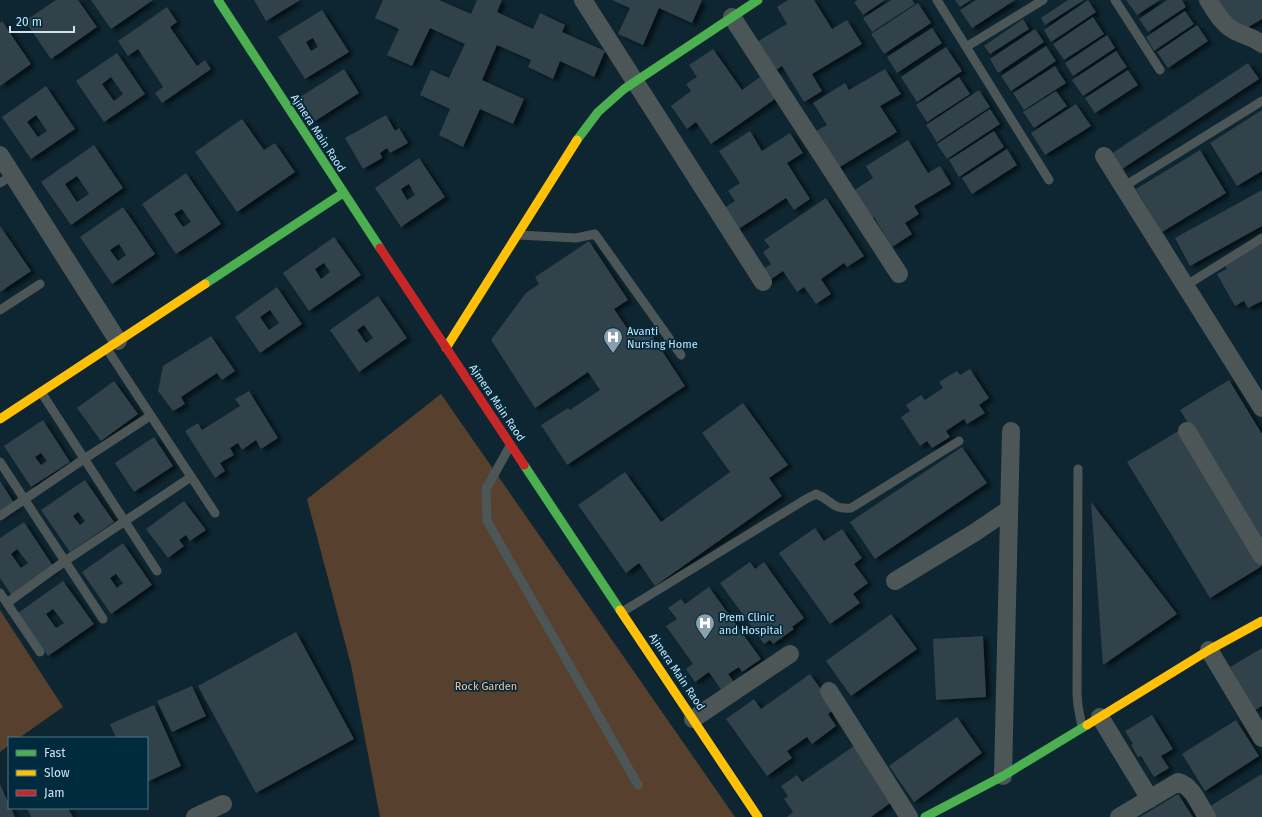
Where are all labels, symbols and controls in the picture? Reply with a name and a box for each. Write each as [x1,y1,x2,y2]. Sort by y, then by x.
scale bar [10,8,74,34]
text: 20 m [16,15,42,29]
street label: Ajmera Main Raod [288,92,348,174]
place label: Avanti Nursing Home [627,325,698,351]
hospital icon: Avanti Nursing Home [602,326,624,354]
street label: Ajmera Main Raod [466,362,528,444]
place label: Prem Clinic and Hospital [719,611,783,637]
hospital icon: Prem Clinic and Hospital [694,612,716,640]
street label: Ajmera Main Raod [646,631,708,713]
park label: Rock Garden [455,680,517,693]
legend [8,737,148,809]
text: Fast [44,746,66,760]
text: Slow [44,766,70,780]
text: Jam [44,786,64,800]

